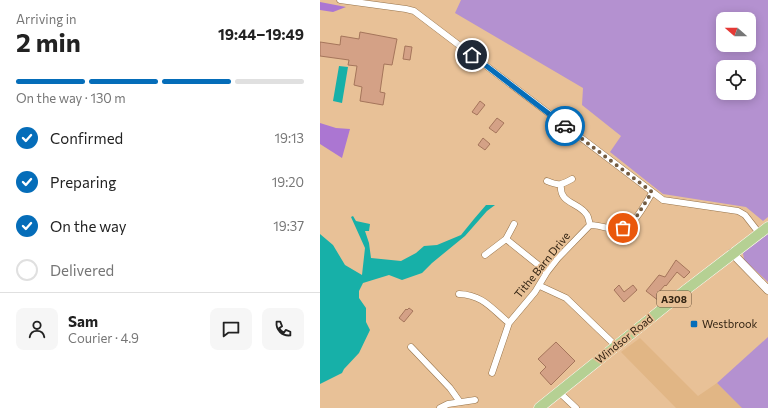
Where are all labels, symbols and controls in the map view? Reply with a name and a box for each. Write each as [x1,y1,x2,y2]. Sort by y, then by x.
text: Arriving in [16,11,76,27]
north arrow [716,12,756,52]
map controls [716,12,756,100]
text: 19:44–19:49 [218,25,304,43]
text: 2 min [16,26,81,57]
pin [455,38,489,72]
icon: home [461,44,483,66]
button: locate [716,60,756,100]
text: On the way · 130 m [16,90,126,106]
courier [545,106,585,146]
icon: car [554,115,576,137]
icon: check [16,127,38,149]
text: Confirmed [50,129,123,147]
text: 19:13 [275,130,304,146]
icon: check [16,171,38,193]
text: Preparing [50,173,116,191]
text: 19:20 [272,174,304,190]
pin [606,211,640,245]
icon: check [16,215,38,237]
text: On the way [50,217,127,235]
icon: bag [612,217,634,239]
text: 19:37 [273,218,304,234]
street label: Tithe Barn Drive [511,229,572,300]
text: Delivered [50,261,114,279]
road number: A308 [657,291,691,307]
button: person [16,308,58,350]
button: chat [210,308,252,350]
button: phone [262,308,304,350]
street label: Windsor Road [592,311,655,366]
text: Sam [68,312,98,330]
place label: Westbrook [702,317,758,330]
marker: Westbrook [689,319,699,329]
text: Courier · 4.9 [68,330,139,346]

